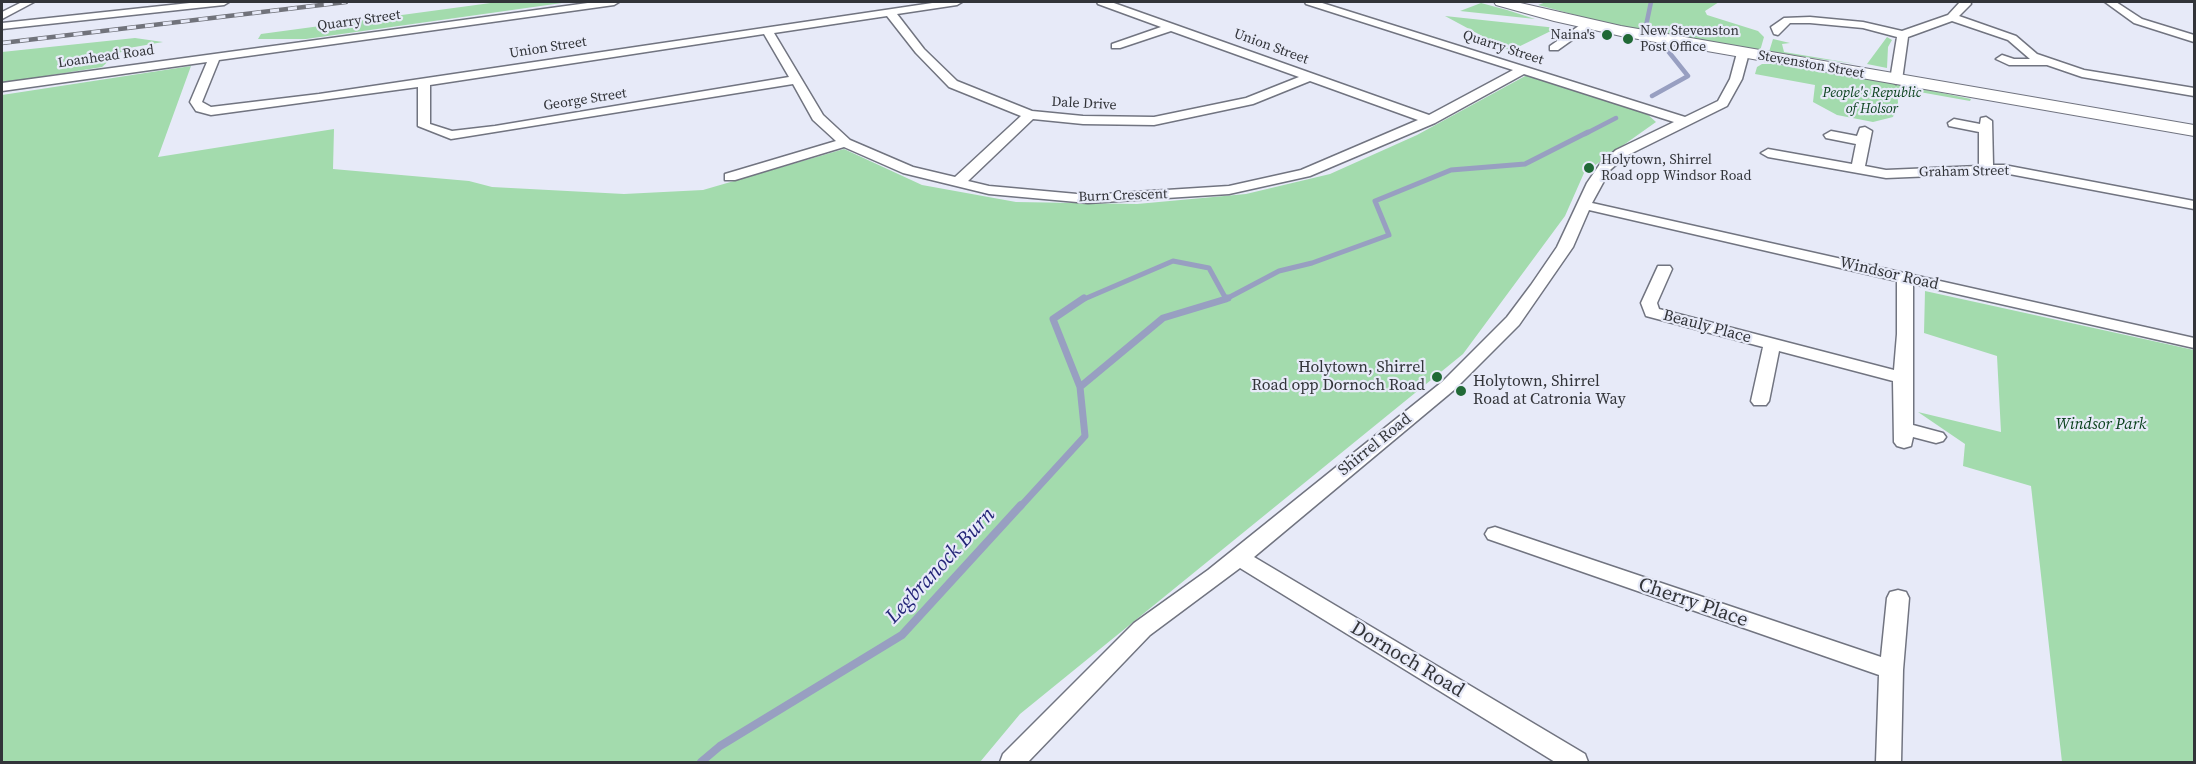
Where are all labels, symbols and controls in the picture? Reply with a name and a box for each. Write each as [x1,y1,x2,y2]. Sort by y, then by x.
street label: Quarry Street [316,7,402,35]
place label: New Stevenston Post Office [1640,23,1739,56]
street label: Union Street [1231,26,1311,68]
street label: Quarry Street [1461,27,1545,69]
place label: Naina's [1551,27,1595,43]
marker: Naina's [1600,28,1614,42]
marker: New Stevenston Post Office [1621,32,1635,46]
street label: Union Street [508,34,588,62]
street label: Loanhead Road [57,42,155,72]
street label: Stevenston Street [1757,47,1865,83]
street label: George Street [542,85,628,115]
park label: People's Republic of Holsor [1822,85,1922,118]
street label: Dale Drive [1051,94,1117,114]
place label: Holytown, Shirrel Road opp Windsor Road [1601,152,1751,184]
marker: Holytown, Shirrel Road opp Windsor Road [1582,161,1596,175]
street label: Graham Street [1919,163,2009,181]
street label: Burn Crescent [1078,186,1168,206]
street label: Windsor Road [1838,253,1940,295]
street label: Beauly Place [1661,306,1753,348]
place label: Holytown, Shirrel Road opp Dornoch Road [1252,358,1425,396]
marker: Holytown, Shirrel Road opp Dornoch Road [1430,370,1444,384]
place label: Holytown, Shirrel Road at Catronia Way [1473,372,1626,410]
marker: Holytown, Shirrel Road at Catronia Way [1454,384,1468,398]
street label: Shirrel Road [1335,410,1415,480]
park label: Windsor Park [2056,415,2146,435]
water label: Legbranock Burn [881,503,1001,629]
street label: Cherry Place [1635,573,1751,633]
street label: Dornoch Road [1346,617,1468,703]

